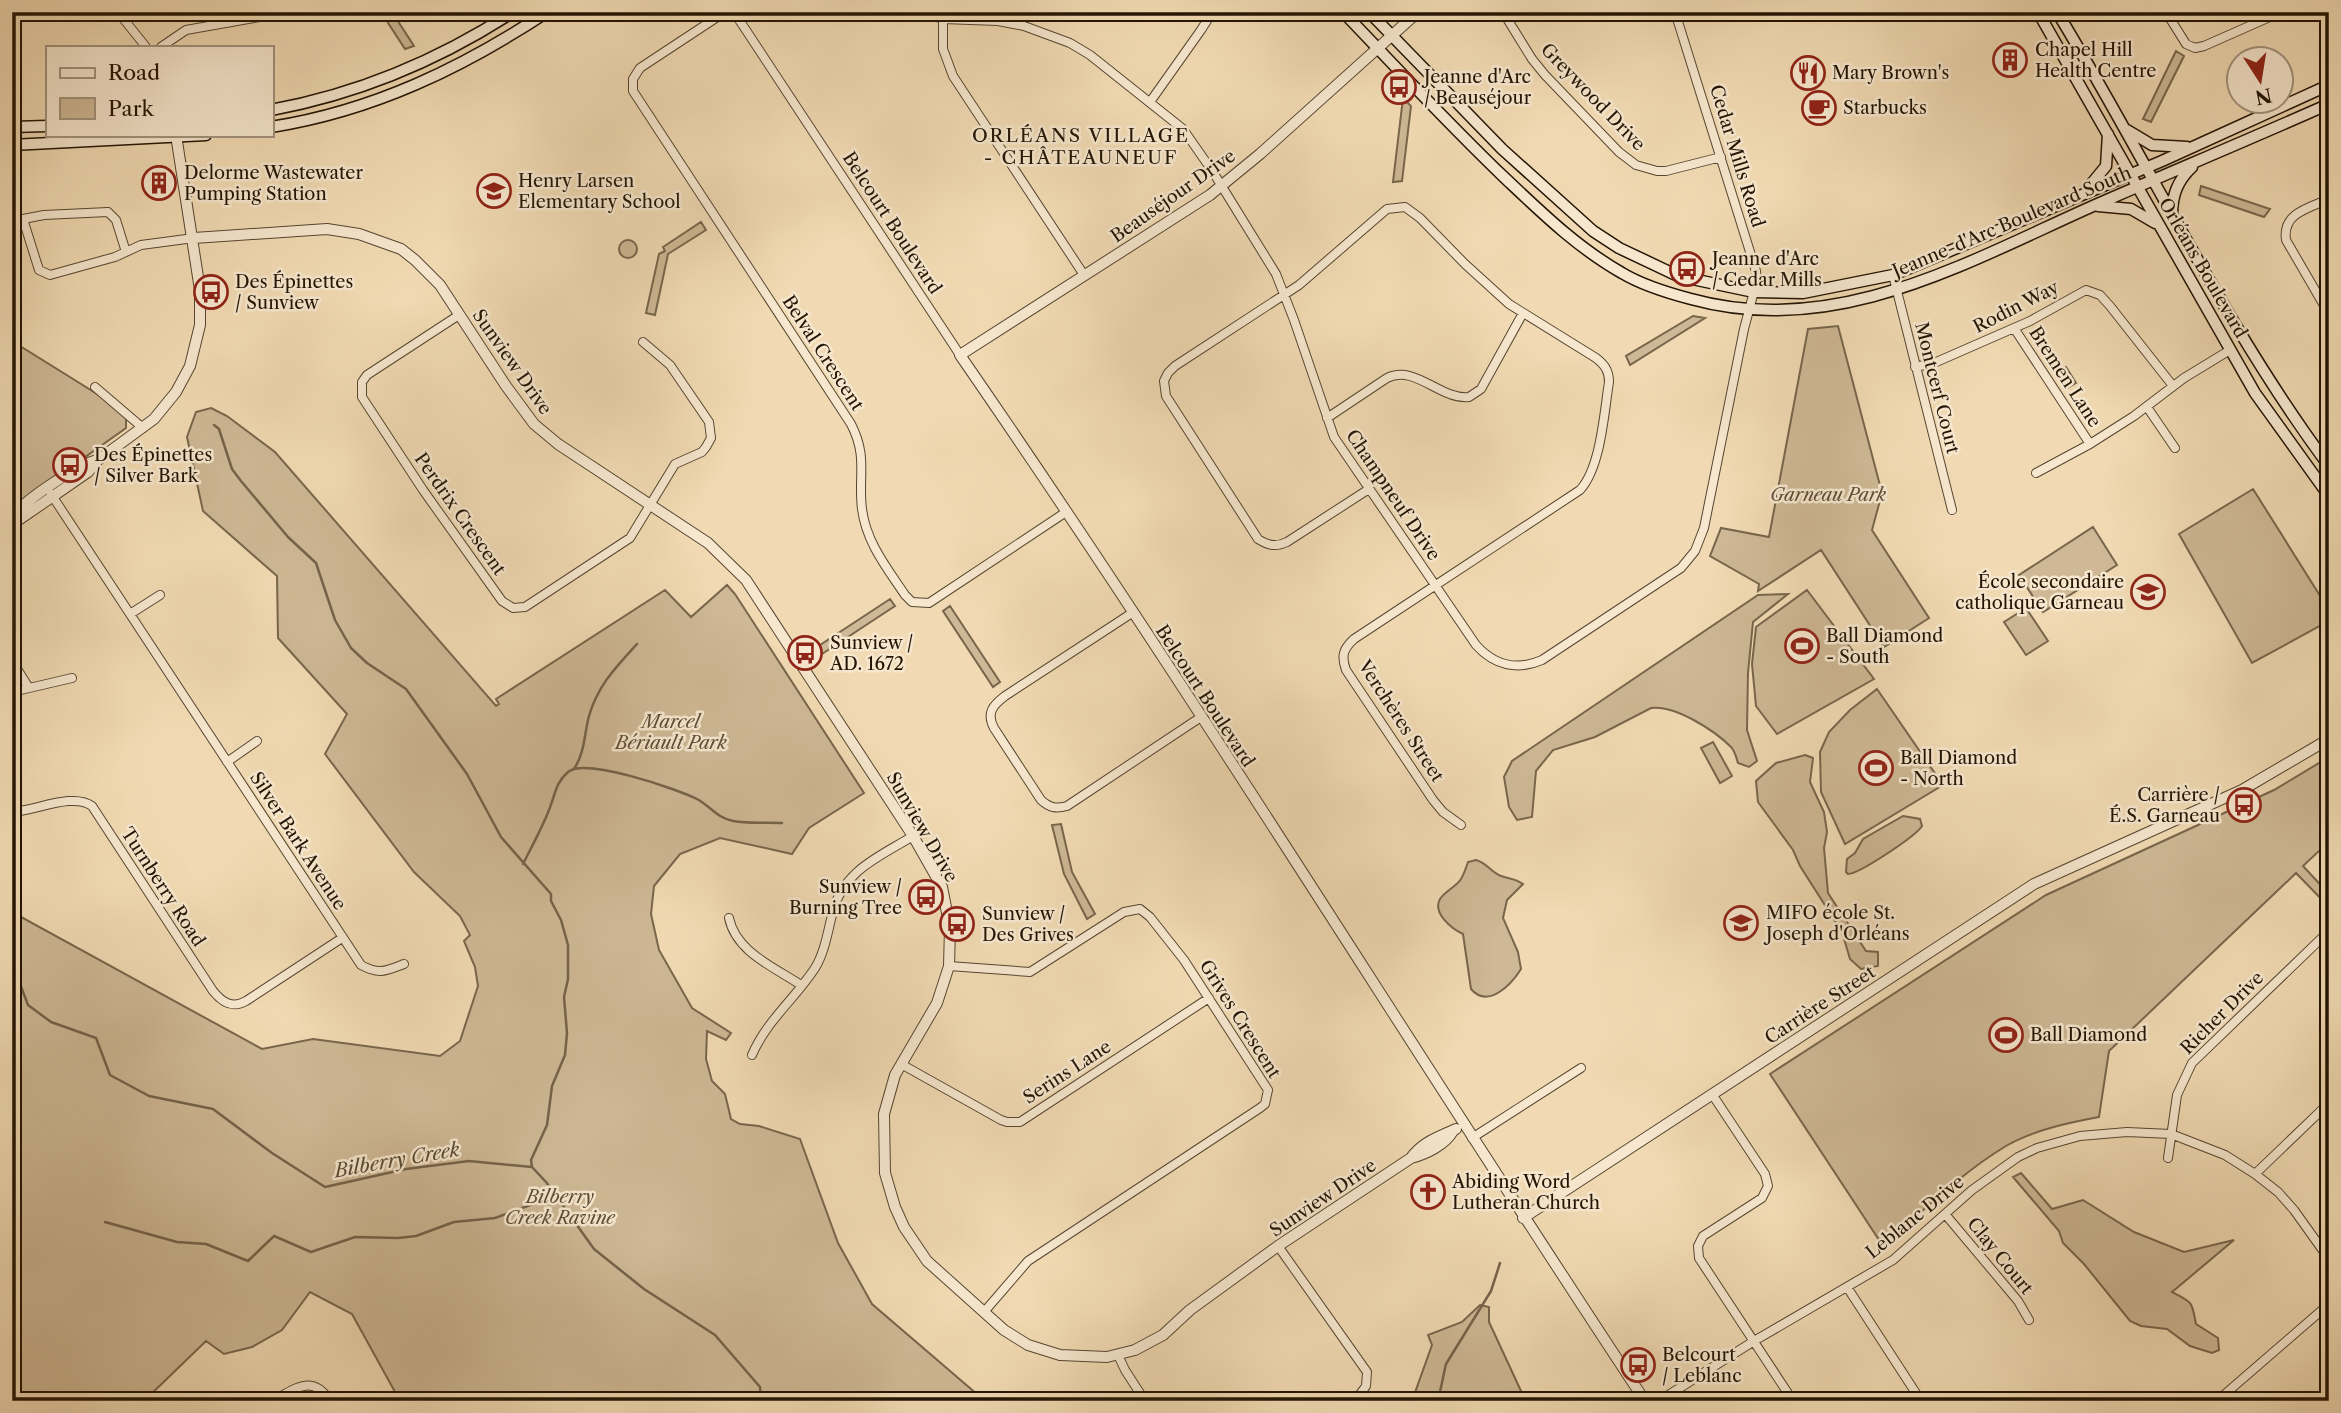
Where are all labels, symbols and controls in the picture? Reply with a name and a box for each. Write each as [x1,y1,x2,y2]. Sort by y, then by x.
street label: Greywood Drive [1536,39,1650,155]
place label: Chapel Hill Health Centre [2035,39,2156,82]
building icon: Chapel Hill Health Centre [1991,41,2029,79]
legend [46,46,273,136]
north arrow [2226,46,2296,116]
restaurant icon: Mary Brown's [1789,54,1827,92]
text: Road [108,60,160,85]
place label: Mary Brown's [1832,62,1949,84]
place label: Jeanne d'Arc / Beauséjour [1421,66,1532,109]
bus stop icon: Jeanne d'Arc / Beauséjour [1380,68,1418,106]
street label: Cedar Mills Road [1705,82,1769,230]
text: N [2253,83,2274,109]
cafe icon: Starbucks [1800,89,1838,127]
text: Park [108,96,154,121]
place label: Starbucks [1843,97,1927,119]
district label: ORLÉANS VILLAGE - CHÂTEAUNEUF [972,124,1190,169]
street label: Beauséjour Drive [1106,145,1240,247]
street label: Belcourt Boulevard [838,148,946,298]
place label: Delorme Wastewater Pumping Station [184,162,363,205]
street label: Jeanne-d'Arc Boulevard South [1886,162,2135,284]
building icon: Delorme Wastewater Pumping Station [140,164,178,202]
place label: Henry Larsen Elementary School [518,170,681,213]
school or university icon: Henry Larsen Elementary School [475,172,513,210]
street label: Orléans Boulevard [2154,194,2252,342]
place label: Jeanne d'Arc / Cedar Mills [1709,248,1822,291]
bus stop icon: Jeanne d'Arc / Cedar Mills [1668,250,1706,288]
place label: Des Épinettes / Sunview [235,270,353,314]
bus stop icon: Des Épinettes / Sunview [192,273,230,311]
street label: Rodin Way [1970,276,2063,338]
street label: Belval Crescent [778,291,869,415]
street label: Sunview Drive [468,305,556,419]
street label: Montcerf Court [1910,320,1964,457]
street label: Bremen Lane [2024,323,2106,431]
street label: Champneuf Drive [1341,425,1445,565]
place label: Des Épinettes / Silver Bark [94,443,212,487]
bus stop icon: Des Épinettes / Silver Bark [51,446,89,484]
street label: Perdrix Crescent [410,449,511,580]
park label: Garneau Park [1770,484,1887,506]
place label: École secondaire catholique Garneau [1955,570,2124,614]
school or university icon: École secondaire catholique Garneau [2129,573,2167,611]
street label: Belcourt Boulevard [1151,621,1259,771]
place label: Ball Diamond - South [1826,625,1943,668]
sports icon: Ball Diamond - South [1783,627,1821,665]
place label: Sunview / AD. 1672 [829,632,913,675]
bus stop icon: Sunview / AD. 1672 [786,634,824,672]
street label: Verchères Street [1353,655,1449,787]
park label: Marcel Bériault Park [613,711,728,754]
place label: Ball Diamond - North [1900,747,2017,790]
sports icon: Ball Diamond - North [1857,749,1895,787]
street label: Silver Bark Avenue [245,768,351,914]
street label: Sunview Drive [882,768,962,886]
place label: Carrière / É.S. Garneau [2109,784,2220,827]
bus stop icon: Carrière / É.S. Garneau [2225,786,2263,824]
street label: Turnberry Road [116,823,210,951]
place label: Sunview / Burning Tree [789,876,902,919]
bus stop icon: Sunview / Burning Tree [907,878,945,916]
place label: MIFO école St. Joseph d'Orléans [1763,902,1910,945]
place label: Sunview / Des Grives [982,903,1074,946]
school or university icon: MIFO école St. Joseph d'Orléans [1722,904,1760,942]
bus stop icon: Sunview / Des Grives [938,905,976,943]
street label: Grives Crescent [1195,956,1286,1083]
street label: Carrière Street [1761,961,1880,1049]
street label: Richer Drive [2176,967,2268,1059]
sports icon: Ball Diamond [1987,1016,2025,1054]
place label: Ball Diamond [2030,1024,2147,1046]
street label: Serins Lane [1019,1035,1115,1109]
water label: Bilberry Creek [331,1138,461,1183]
street label: Sunview Drive [1266,1154,1380,1242]
place label: Abiding Word Lutheran Church [1451,1171,1600,1214]
street label: Leblanc Drive [1861,1171,1969,1263]
church icon: Abiding Word Lutheran Church [1409,1173,1447,1211]
park label: Bilberry Creek Ravine [505,1186,616,1229]
street label: Clay Court [1962,1213,2038,1299]
place label: Belcourt / Leblanc [1662,1344,1742,1387]
bus stop icon: Belcourt / Leblanc [1619,1346,1657,1384]

